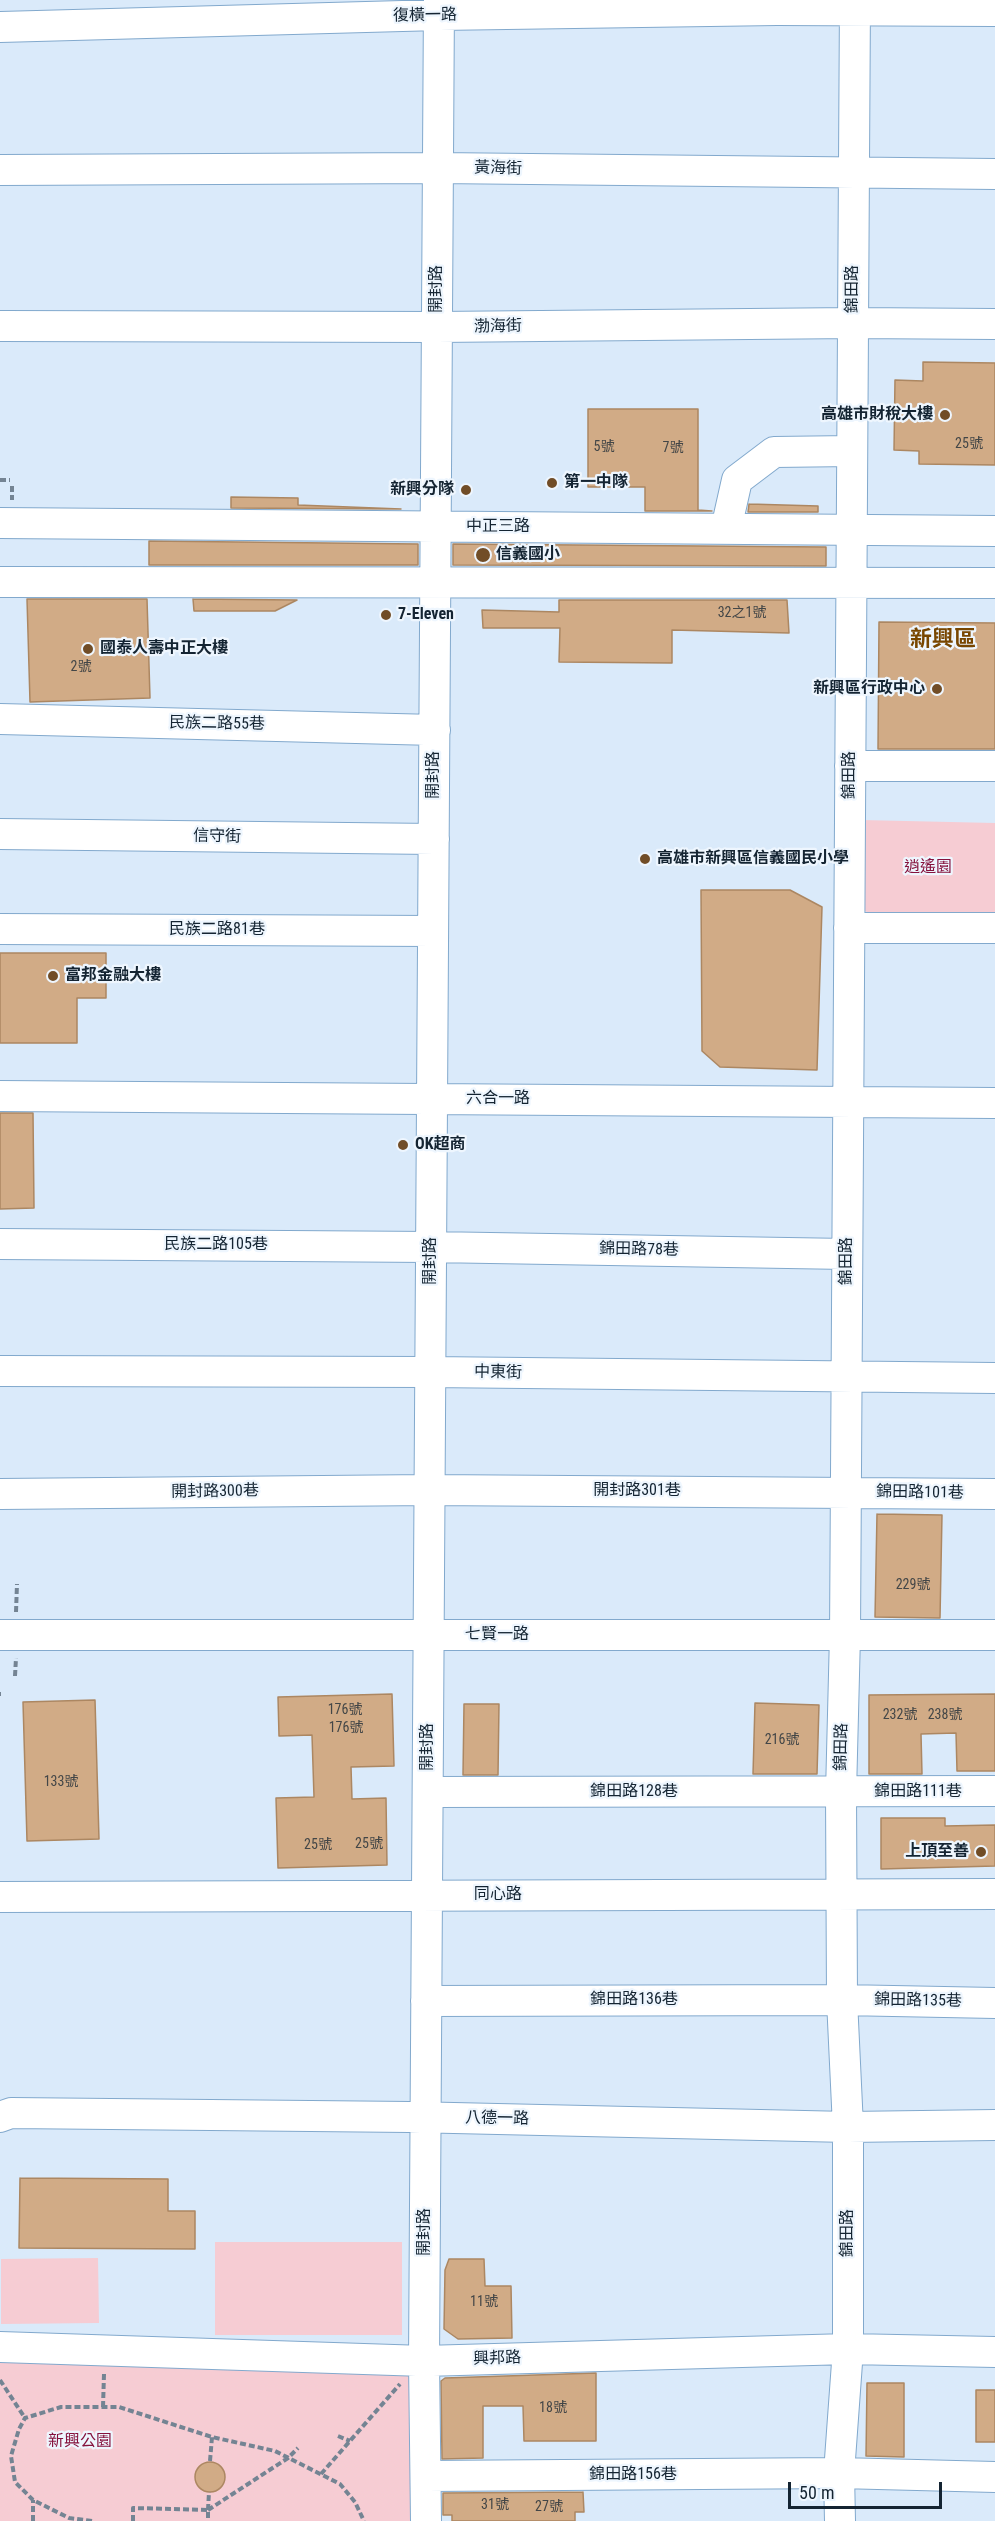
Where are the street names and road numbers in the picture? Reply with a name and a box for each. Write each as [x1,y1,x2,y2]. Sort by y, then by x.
street label: 復橫一路 [393,6,457,26]
street label: 黃海街 [474,159,522,179]
street label: 開封路 [427,265,447,313]
street label: 錦田路 [843,265,863,313]
street label: 渤海街 [474,317,522,337]
street label: 中正三路 [466,517,530,537]
street label: 民族二路55巷 [169,714,265,734]
street label: 開封路 [424,751,444,799]
street label: 錦田路 [840,751,860,799]
street label: 信守街 [193,827,241,847]
street label: 民族二路81巷 [169,920,265,940]
street label: 六合一路 [466,1089,530,1109]
street label: 民族二路105巷 [164,1235,268,1255]
street label: 開封路 [421,1237,441,1285]
street label: 錦田路 [837,1237,857,1285]
street label: 錦田路78巷 [599,1240,679,1260]
street label: 中東街 [474,1363,522,1383]
street label: 開封路301巷 [593,1481,681,1501]
street label: 開封路300巷 [171,1482,259,1502]
street label: 錦田路101巷 [876,1483,964,1503]
street label: 七賢一路 [465,1625,529,1645]
street label: 開封路 [418,1723,438,1771]
street label: 錦田路 [832,1723,852,1771]
street label: 錦田路128巷 [590,1782,678,1802]
street label: 錦田路111巷 [874,1782,962,1802]
street label: 同心路 [474,1885,522,1905]
street label: 錦田路136巷 [590,1990,678,2010]
street label: 錦田路135巷 [874,1991,962,2011]
street label: 八德一路 [465,2109,529,2129]
street label: 開封路 [415,2208,435,2256]
street label: 錦田路 [838,2209,858,2257]
street label: 興邦路 [473,2349,521,2369]
street label: 錦田路156巷 [589,2465,677,2485]

